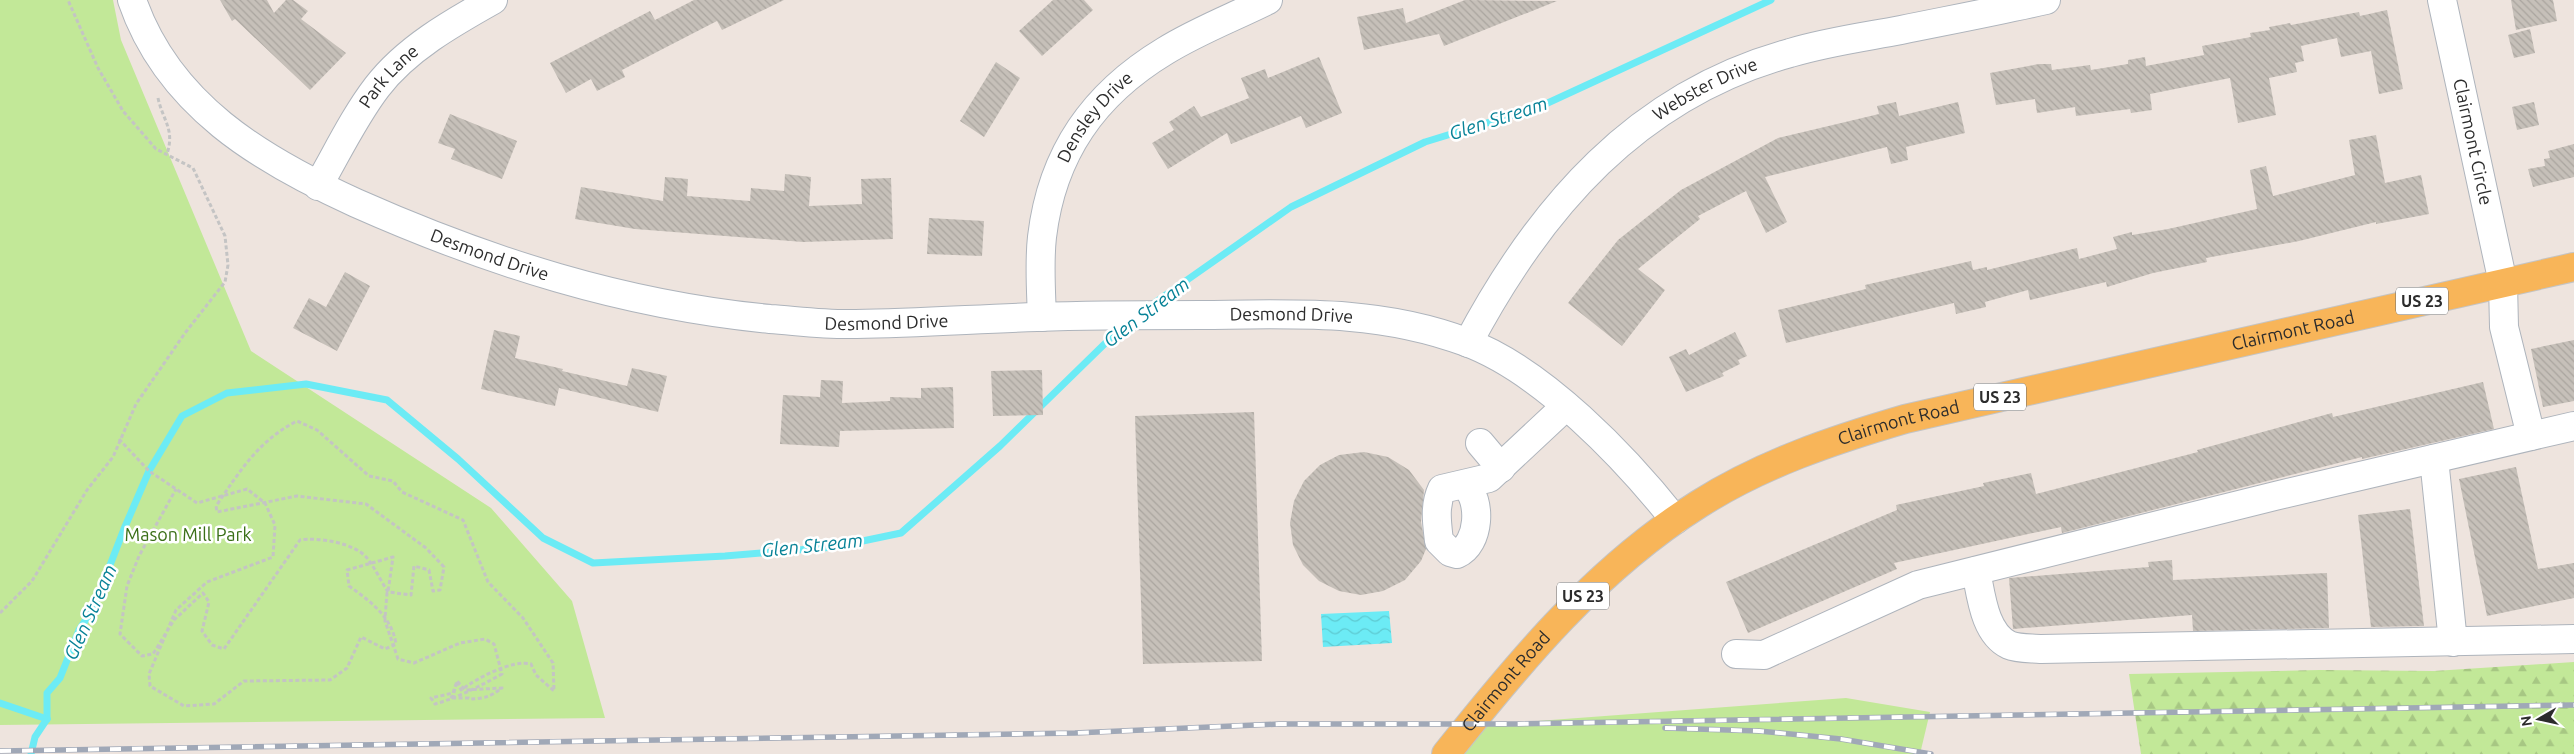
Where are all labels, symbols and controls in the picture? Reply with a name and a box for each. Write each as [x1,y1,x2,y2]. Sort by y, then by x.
street label: Park Lane [354,40,422,111]
street label: Webster Drive [1649,53,1760,124]
street label: Densley Drive [1052,67,1136,165]
street label: Clairmont Circle [2450,76,2497,207]
water label: Glen Stream [1446,92,1550,144]
street label: Desmond Drive [428,224,552,284]
water label: Glen Stream [1099,272,1193,352]
road number: US 23 [2396,288,2448,314]
street label: Desmond Drive [1229,303,1354,326]
street label: Clairmont Road [2230,306,2356,353]
street label: Desmond Drive [824,310,949,333]
road number: US 23 [1974,384,2026,411]
street label: Clairmont Road [1835,396,1961,448]
park label: Mason Mill Park [125,524,251,544]
water label: Glen Stream [760,529,864,561]
water label: Glen Stream [59,561,121,663]
road number: US 23 [1557,582,1609,610]
street label: Clairmont Road [1457,627,1554,735]
north arrow [2514,694,2564,744]
text: N [2517,715,2535,727]

